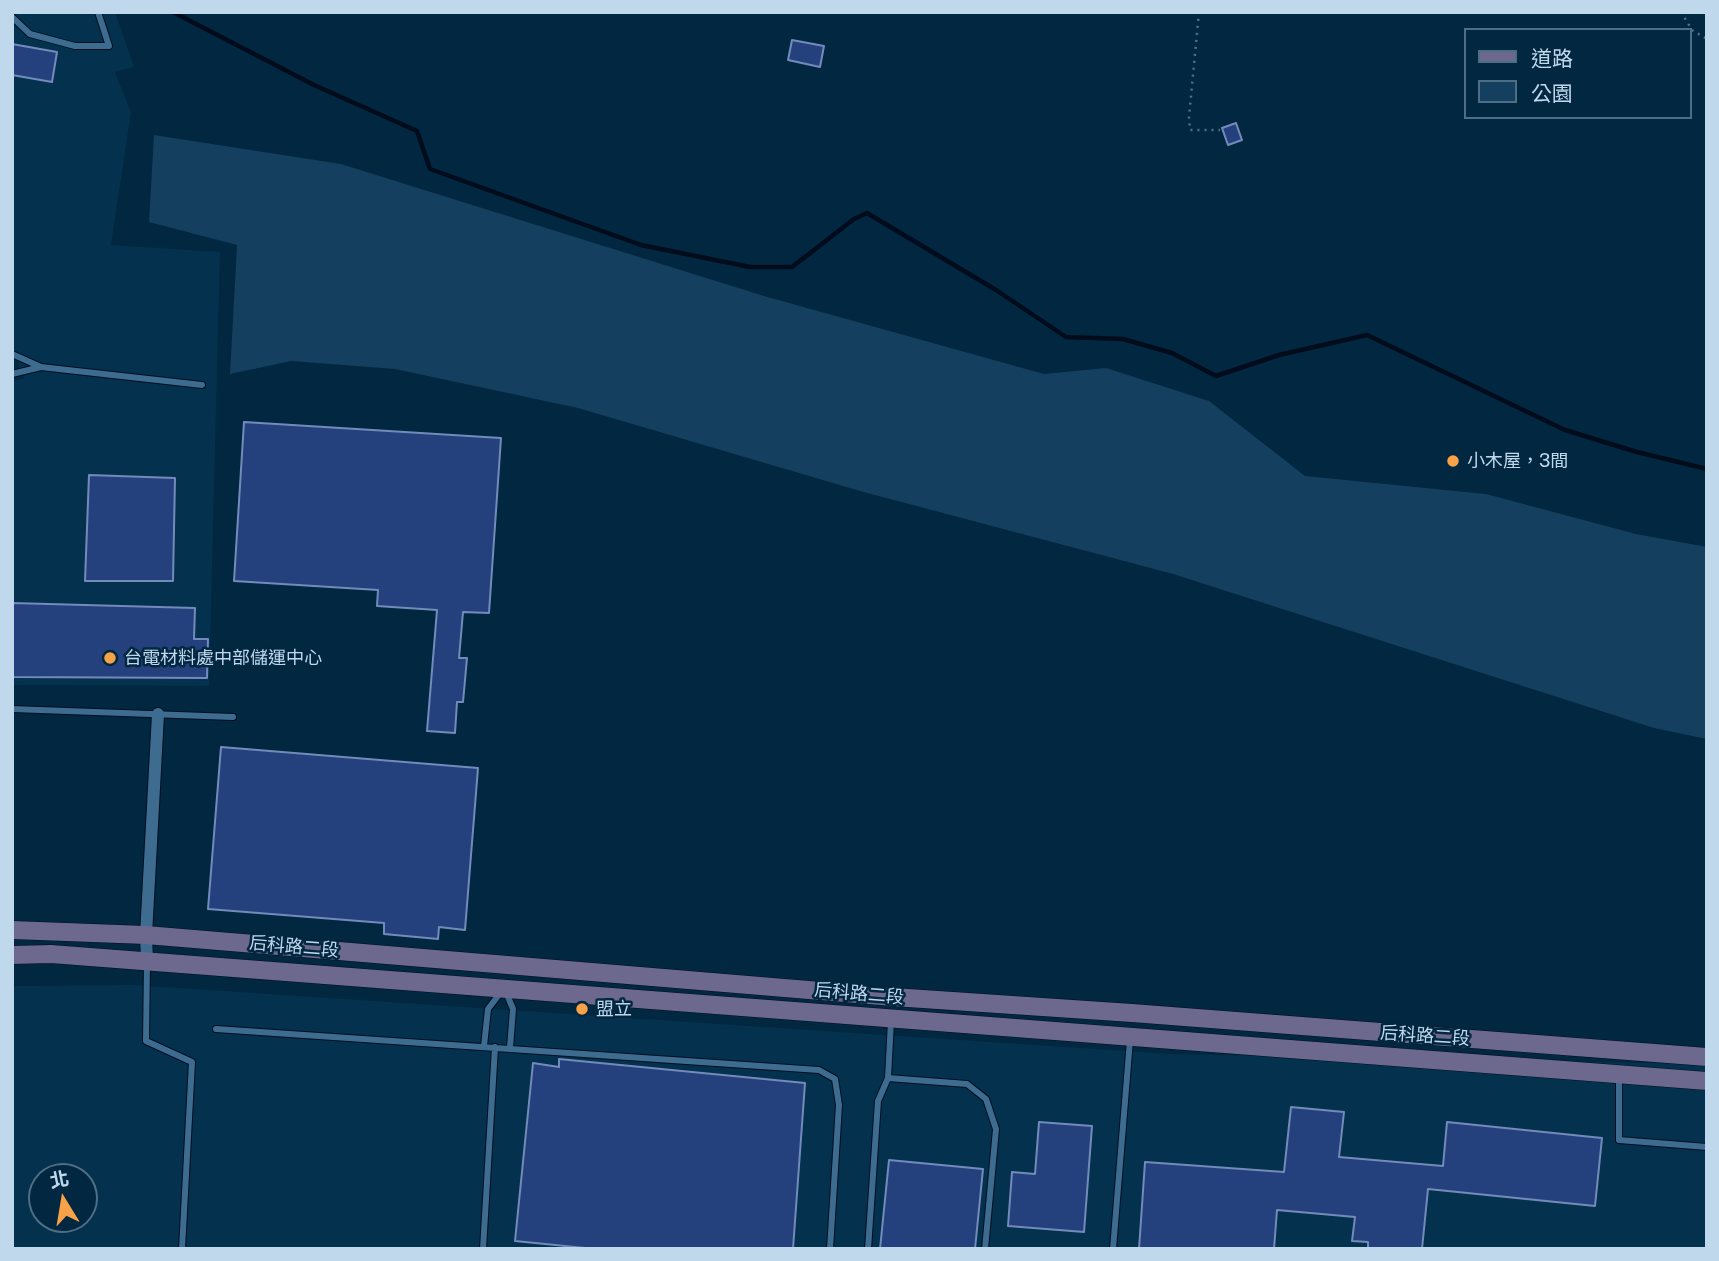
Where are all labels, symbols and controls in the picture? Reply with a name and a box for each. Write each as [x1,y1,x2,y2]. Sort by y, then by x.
legend [1464,28,1691,119]
text: 道路 [1531,46,1573,71]
text: 公園 [1531,81,1573,106]
place label: 小木屋，3間 [1467,450,1568,472]
marker: 小木屋，3間 [1445,453,1461,469]
place label: 台電材料處中部儲運中心 [124,647,322,669]
marker: 台電材料處中部儲運中心 [102,650,118,666]
street label: 后科路二段 [248,932,340,962]
street label: 后科路二段 [813,979,905,1009]
place label: 盟立 [596,998,632,1020]
marker: 盟立 [574,1001,590,1017]
street label: 后科路二段 [1379,1022,1471,1050]
north arrow [28,1163,98,1233]
text: 北 [48,1167,71,1192]

